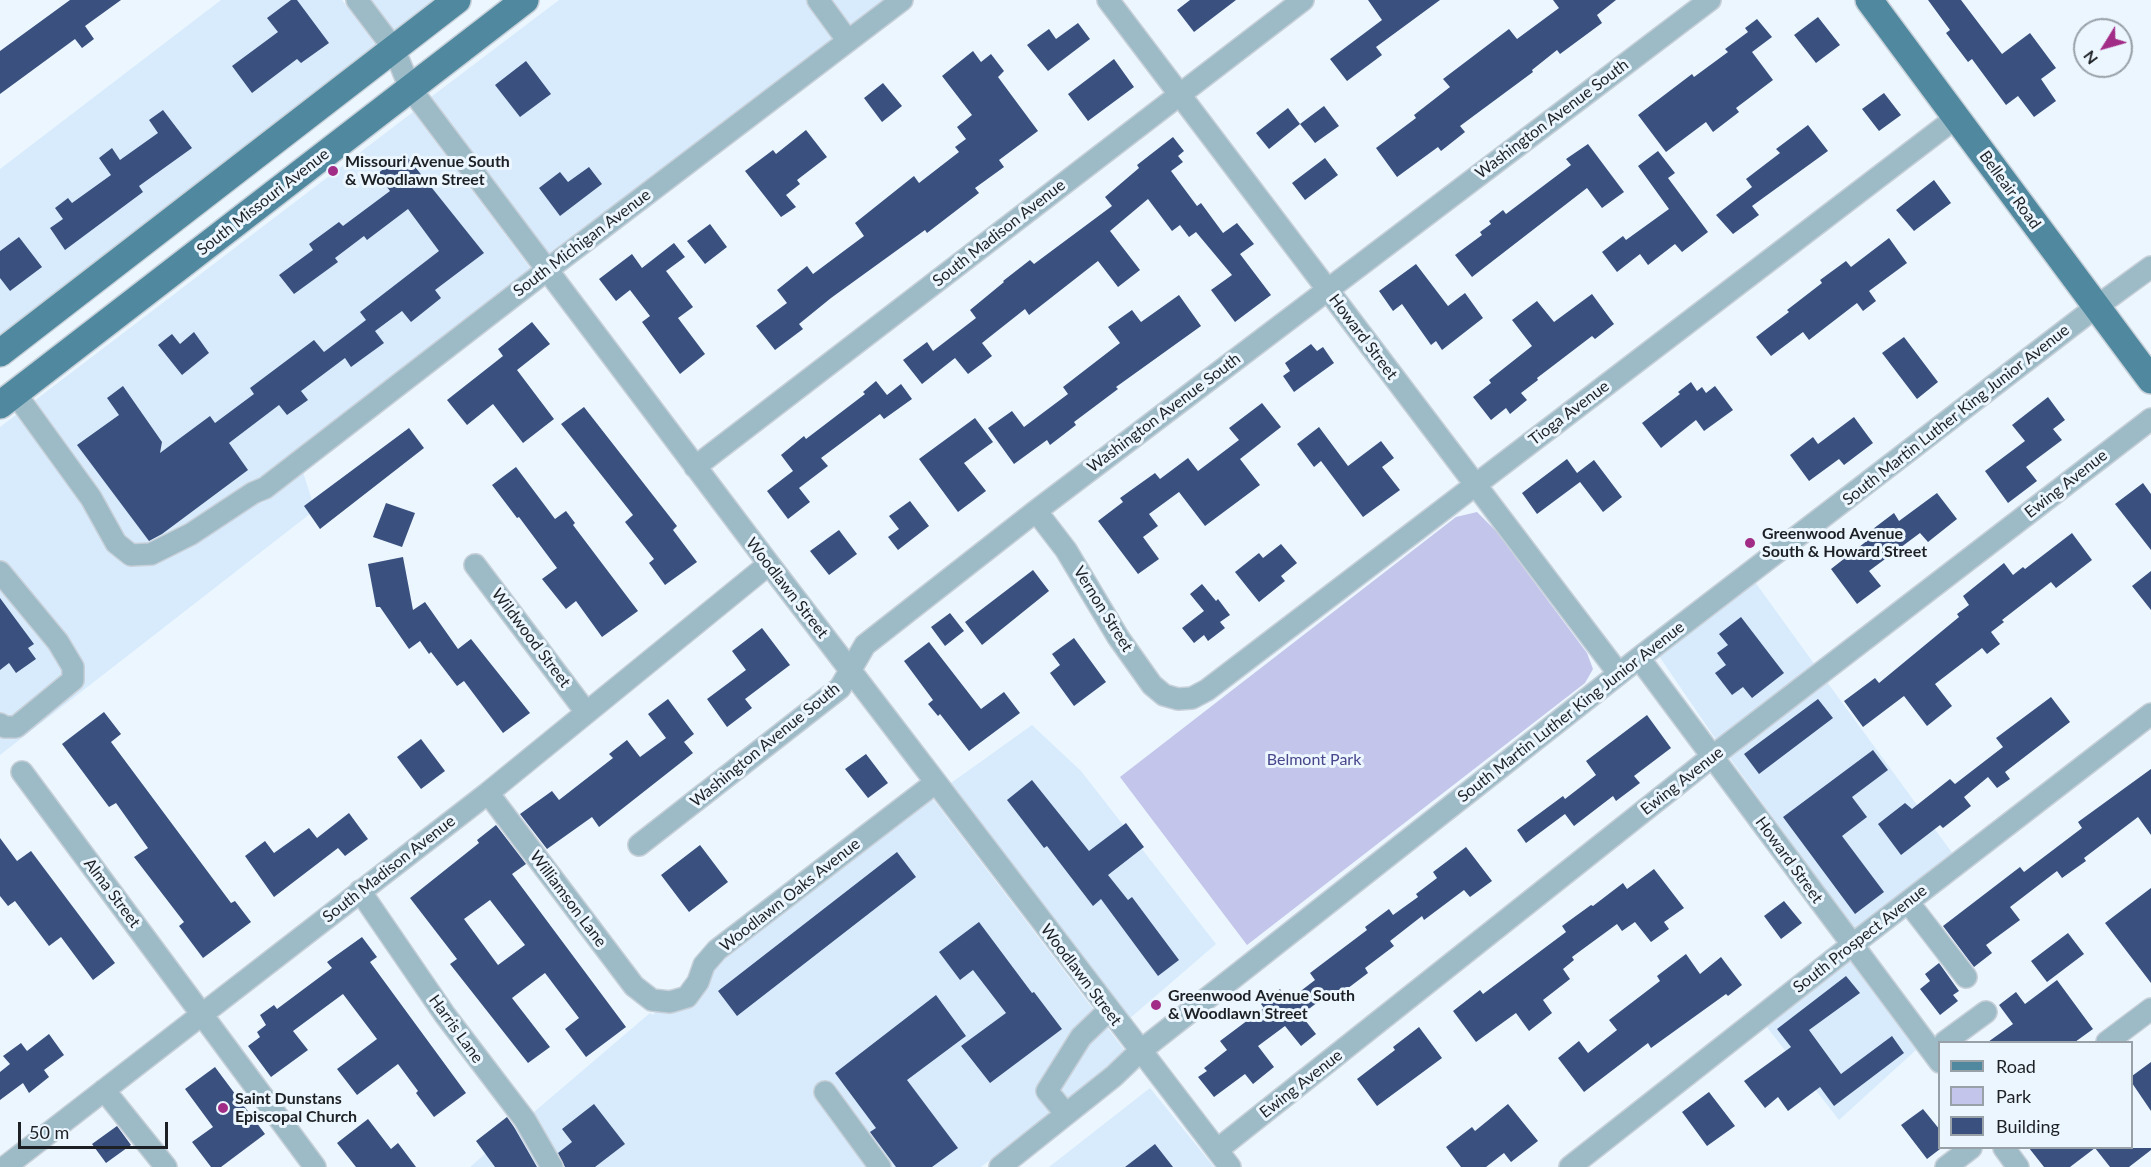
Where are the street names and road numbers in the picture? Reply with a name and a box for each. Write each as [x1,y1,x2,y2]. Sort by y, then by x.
street label: Washington Avenue South [1472,55,1632,183]
street label: South Missouri Avenue [193,144,333,260]
street label: Belleair Road [1975,147,2045,233]
street label: South Madison Avenue [929,175,1069,291]
street label: South Michigan Avenue [510,185,654,301]
street label: Howard Street [1325,290,1401,384]
street label: South Martin Luther King Junior Avenue [1839,321,2073,509]
street label: Washington Avenue South [1084,349,1244,477]
street label: Tioga Avenue [1525,377,1613,449]
street label: Ewing Avenue [2021,446,2111,522]
street label: Woodlawn Street [742,534,832,642]
street label: Vernon Street [1069,563,1137,655]
street label: Wildwood Street [488,585,574,691]
street label: South Martin Luther King Junior Avenue [1454,618,1688,806]
street label: Washington Avenue South [686,679,844,811]
street label: Ewing Avenue [1637,743,1727,819]
street label: South Madison Avenue [319,811,459,927]
street label: Howard Street [1751,813,1827,907]
street label: Woodlawn Oaks Avenue [716,834,864,956]
street label: Williamson Lane [526,847,610,951]
street label: Alma Street [80,855,144,931]
street label: South Prospect Avenue [1789,881,1931,997]
street label: Woodlawn Street [1037,920,1125,1030]
street label: Harris Lane [425,991,487,1067]
street label: Ewing Avenue [1256,1046,1346,1122]

